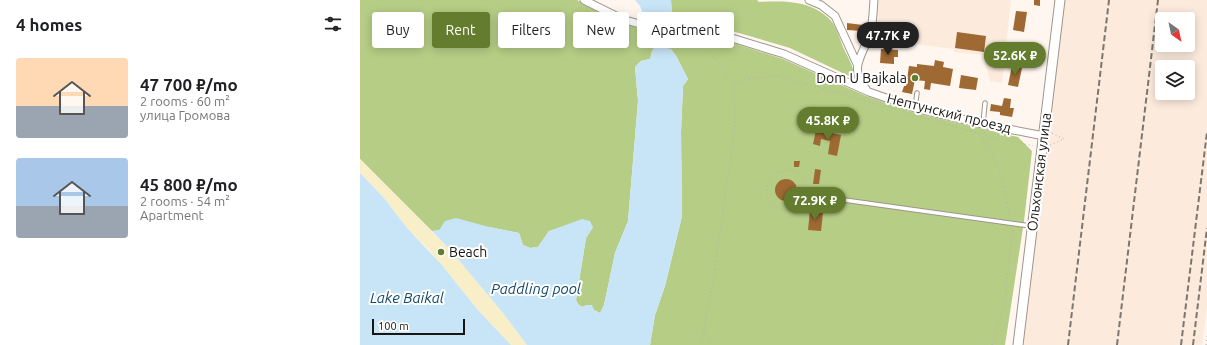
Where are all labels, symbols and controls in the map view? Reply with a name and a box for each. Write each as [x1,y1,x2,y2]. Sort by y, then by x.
chip: Buy [372,12,424,48]
chip: Rent [432,12,490,48]
chip: Filters [498,12,565,48]
chip: New [573,12,629,48]
chip: Apartment [637,12,734,48]
north arrow [1155,12,1195,52]
map controls [1155,12,1195,100]
icon: filters [322,13,344,35]
text: 4 homes [16,15,82,34]
pin: 47.7K ₽ [851,22,925,56]
text: 47.7K ₽ [866,28,910,42]
pin: 52.6K ₽ [978,42,1052,76]
text: 52.6K ₽ [993,48,1037,62]
button: layers [1155,60,1195,100]
place label: Dom U Bajkala [816,70,907,86]
marker: Dom U Bajkala [910,73,920,83]
icon: home [48,74,96,122]
text: 47 700 ₽/mo [140,75,238,94]
street label: Нептунский проезд [885,90,1013,136]
text: 2 rooms · 60 m² [140,94,230,108]
pin: 45.8K ₽ [791,107,865,141]
text: улица Громова [140,108,230,122]
street label: Ольхонская улица [1024,112,1054,232]
text: 45.8K ₽ [806,113,850,127]
icon: home [48,174,96,222]
text: 45 800 ₽/mo [140,175,238,194]
pin: 72.9K ₽ [778,187,852,221]
text: 72.9K ₽ [793,193,837,207]
text: 2 rooms · 54 m² [140,194,230,208]
text: Apartment [140,208,204,222]
place label: Beach [449,244,487,260]
marker: Beach [436,247,446,257]
water label: Paddling pool [491,280,582,297]
water label: Lake Baikal [370,289,445,306]
scale bar [372,317,465,336]
text: 100 m [378,320,409,332]

